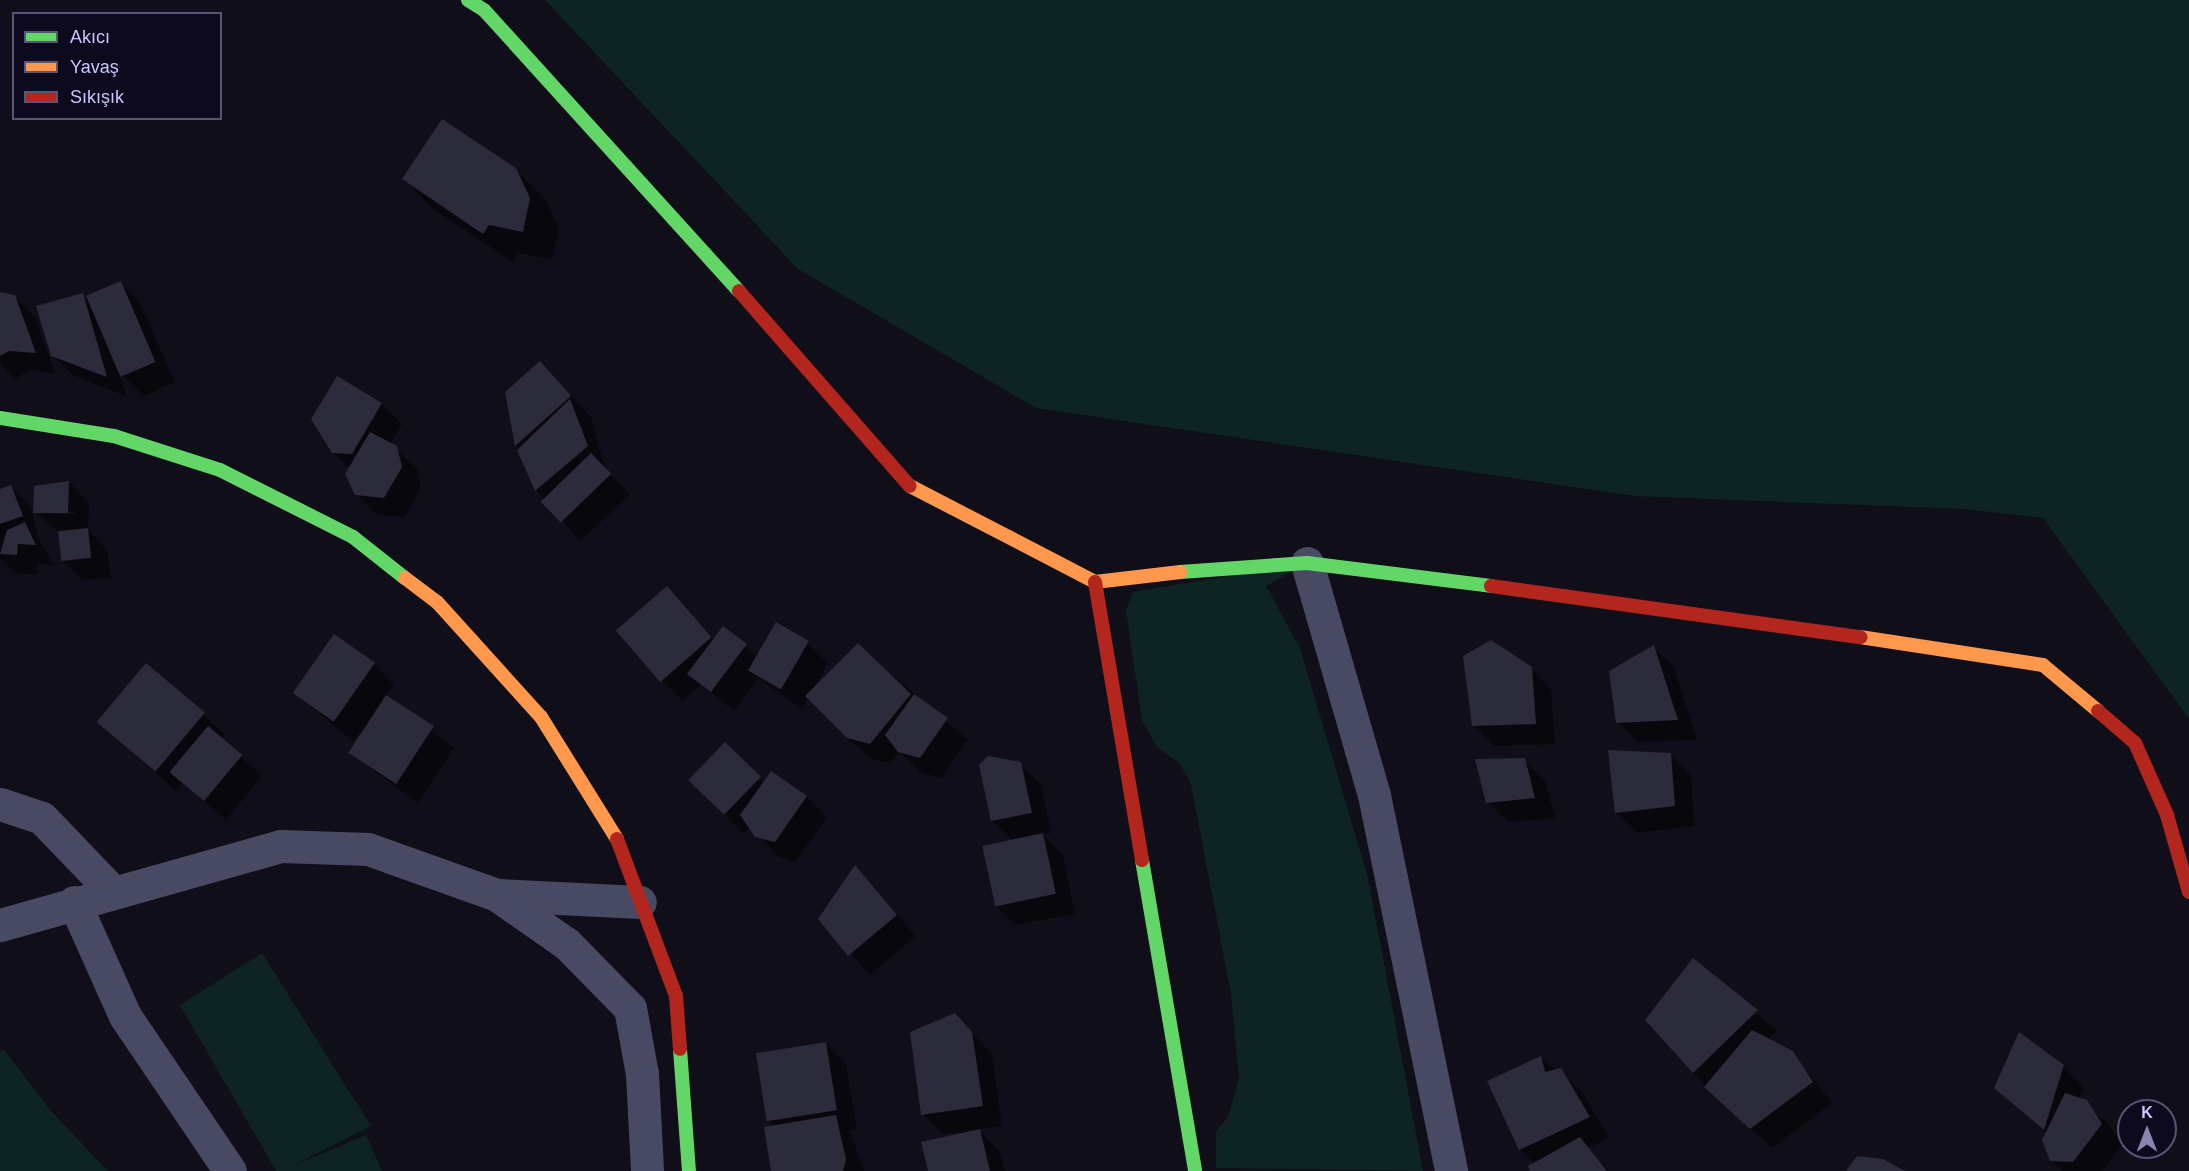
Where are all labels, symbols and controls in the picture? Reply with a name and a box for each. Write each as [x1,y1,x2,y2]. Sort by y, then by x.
legend [12,12,222,120]
text: Akıcı [70,27,110,47]
text: Yavaş [70,57,119,77]
text: Sıkışık [70,87,124,107]
north arrow [2117,1099,2177,1159]
text: K [2141,1104,2153,1121]

